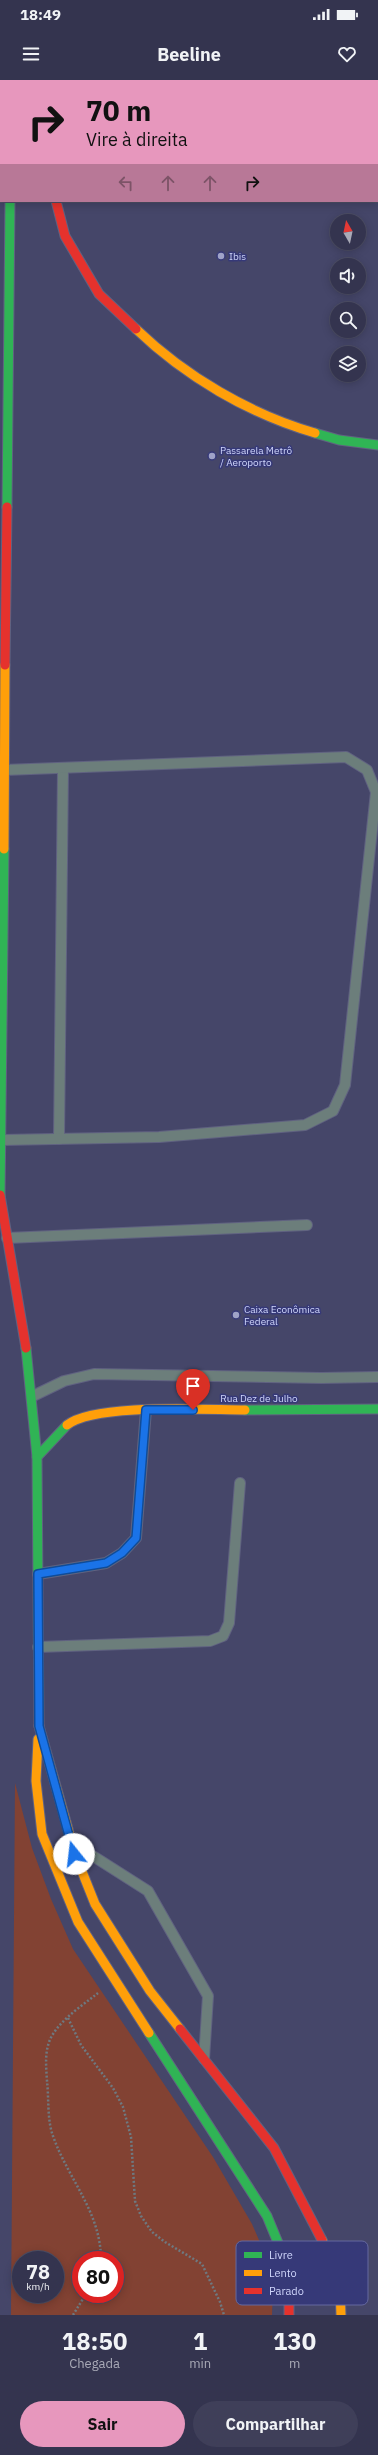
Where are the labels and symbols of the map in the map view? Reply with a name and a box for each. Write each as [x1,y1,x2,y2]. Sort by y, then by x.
north arrow [330,214,366,250]
place label: Ibis [229,250,246,263]
marker: Ibis [216,251,226,261]
place label: Passarela Metrô / Aeroporto [220,444,293,469]
marker: Passarela Metrô / Aeroporto [207,451,217,461]
place label: Caixa Econômica Federal [244,1303,321,1328]
marker: Caixa Econômica Federal [231,1310,241,1320]
pin [176,1369,210,1410]
street label: Rua Dez de Julho [220,1392,298,1405]
position arrow [53,1833,95,1875]
legend [236,2241,368,2305]
text: Livre [269,2248,293,2262]
speed limit sign: 80 [72,2251,124,2303]
text: Lento [269,2266,297,2280]
text: Parado [269,2284,304,2298]

